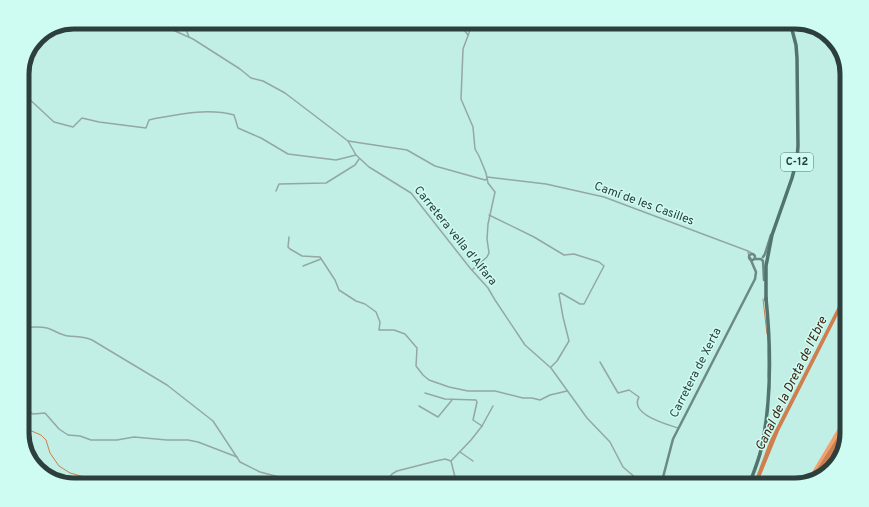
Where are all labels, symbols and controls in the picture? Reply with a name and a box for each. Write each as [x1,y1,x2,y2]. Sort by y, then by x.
road number: C-12 [781,153,813,171]
street label: Camí de les Casilles [592,178,696,230]
street label: Carretera vella d'Alfara [410,183,500,289]
water label: Canal de la Dreta de l'Ebre [753,314,832,454]
street label: Carretera de Xerta [666,325,726,421]

